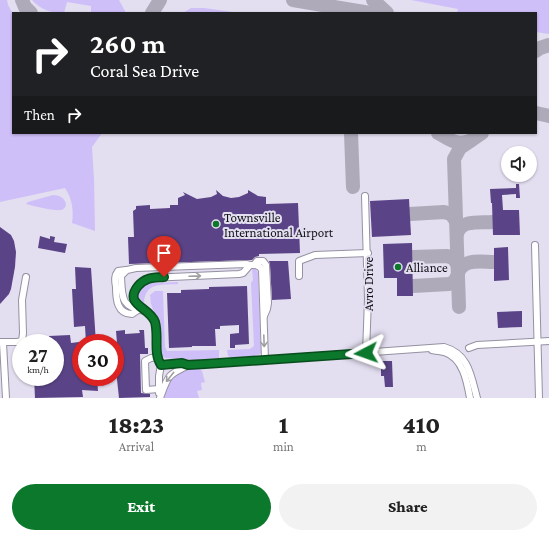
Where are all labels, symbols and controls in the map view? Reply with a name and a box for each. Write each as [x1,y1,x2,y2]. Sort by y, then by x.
icon: right [24,28,76,80]
text: 260 m [90,28,166,59]
text: Coral Sea Drive [90,61,199,81]
icon: right [63,104,85,126]
text: Then [24,107,55,123]
map controls [501,146,537,182]
button: sound [501,146,537,182]
place label: Townsville International Airport [224,210,334,240]
marker: Townsville International Airport [211,219,221,229]
pin [147,236,181,277]
icon: arrive [153,242,175,264]
street label: Avro Drive [361,256,376,311]
place label: Alliance [406,260,448,275]
marker: Alliance [393,262,403,272]
one-way arrow [188,272,201,280]
position arrow [345,332,387,374]
speed limit sign: 30 [72,334,124,386]
one-way arrow [261,334,268,347]
text: 27 [28,344,48,366]
text: km/h [27,364,49,375]
one-way arrow [165,372,174,383]
text: 18:23 [109,411,164,438]
text: 1 [279,411,288,438]
text: 410 [403,411,440,438]
text: Arrival [119,439,154,454]
text: min [273,439,294,454]
text: m [416,439,427,454]
button: Exit [12,484,271,530]
button: Share [279,484,537,530]

